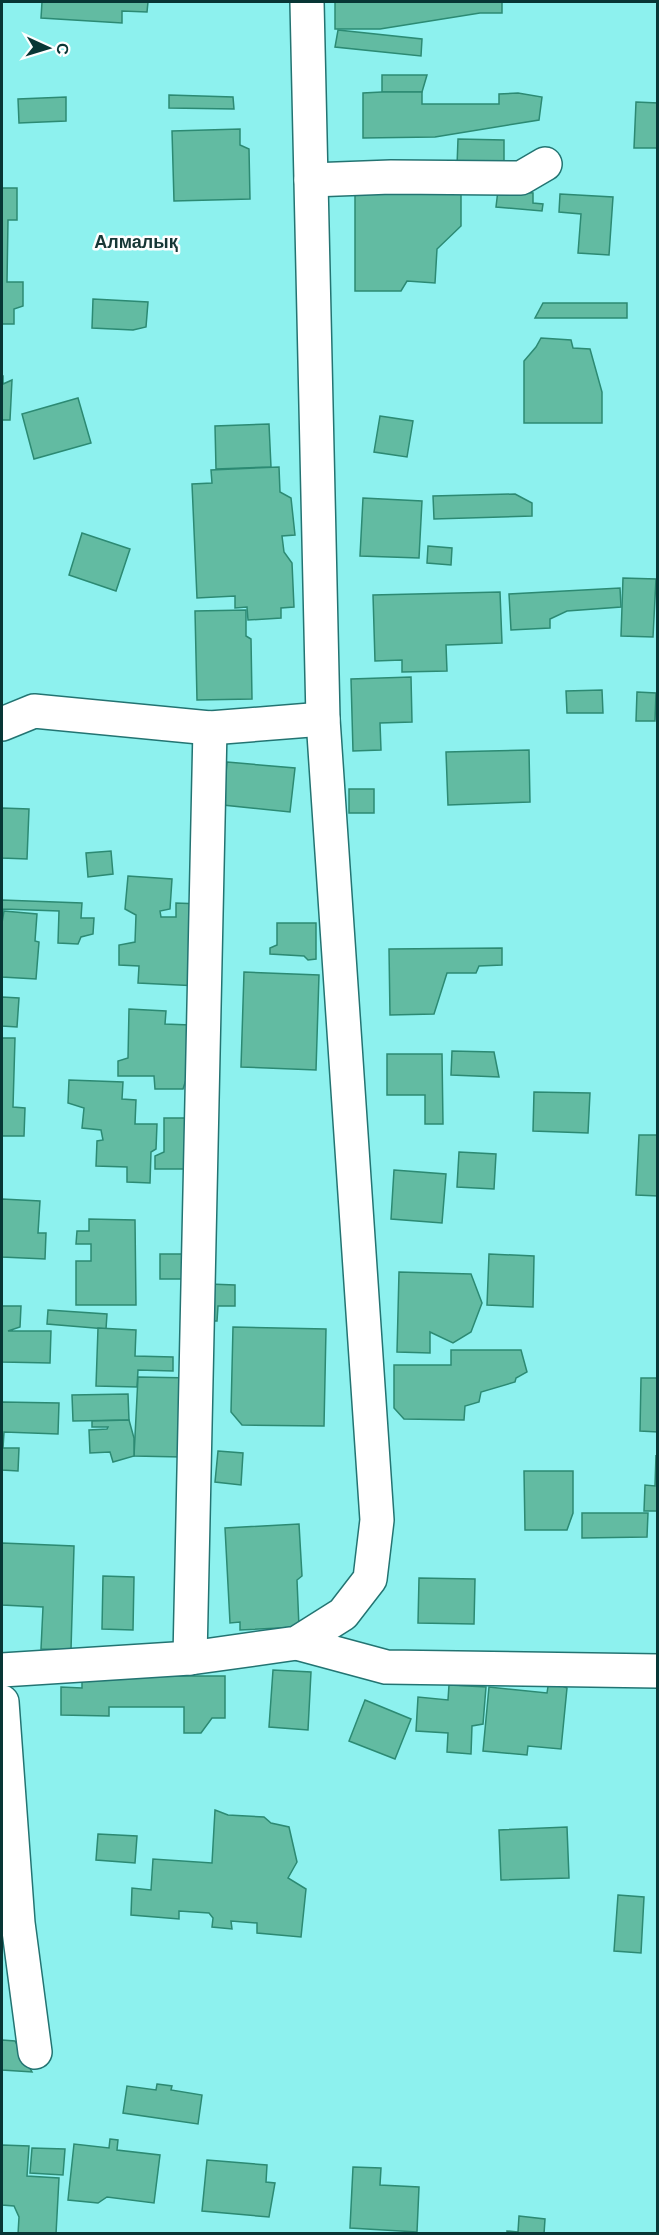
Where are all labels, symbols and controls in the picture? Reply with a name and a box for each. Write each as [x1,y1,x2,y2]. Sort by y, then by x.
north arrow [18,18,78,78]
text: С [54,43,71,56]
district label: Алмалық [94,232,179,252]

